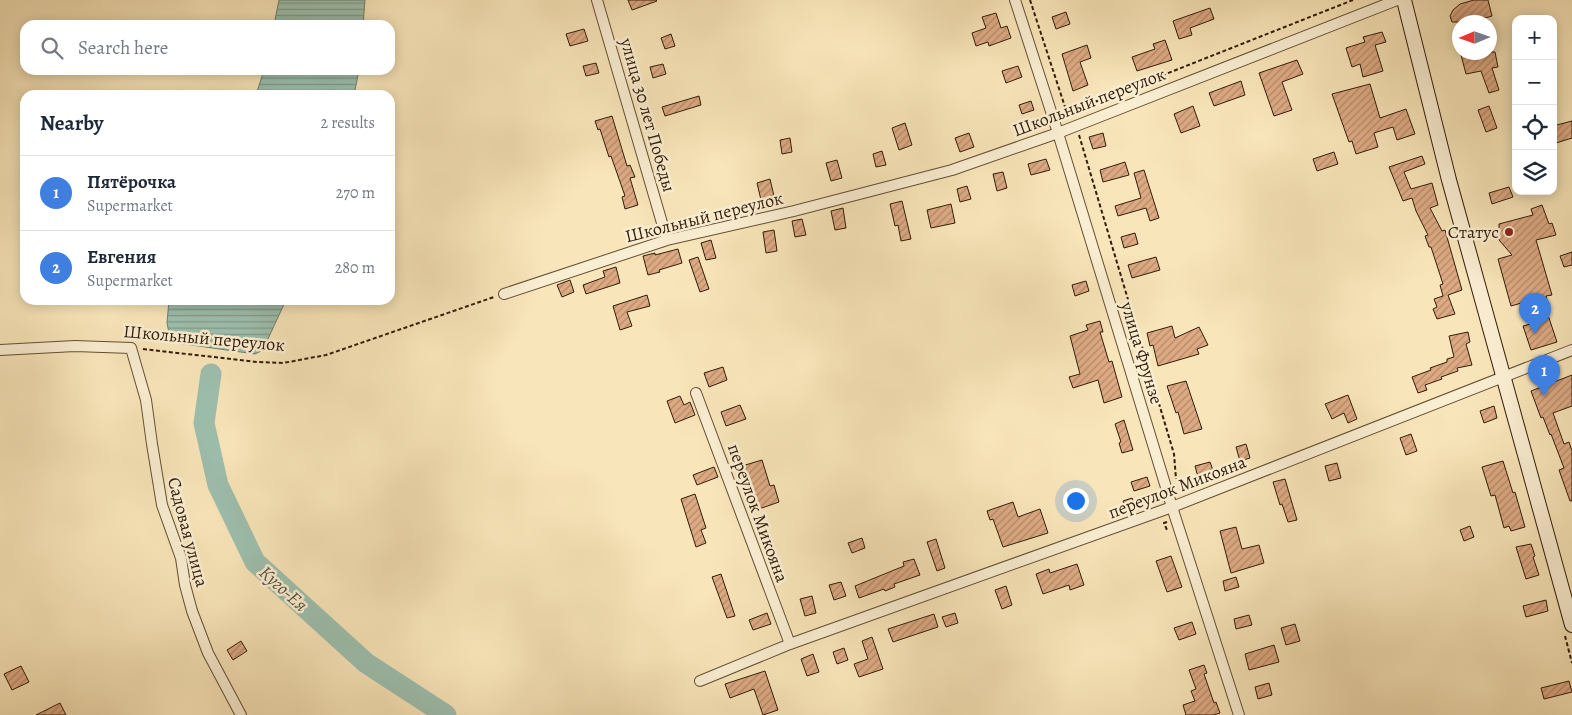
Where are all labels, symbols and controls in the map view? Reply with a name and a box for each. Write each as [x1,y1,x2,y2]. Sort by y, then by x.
north arrow [1452,15,1497,60]
map controls [1512,15,1557,195]
button: + [1512,15,1557,60]
search box [20,20,395,75]
icon: search [38,34,66,62]
street label: улица 30 лет Победы [614,34,681,195]
text: Search here [78,35,168,61]
button: − [1512,60,1557,105]
street label: Школьный переулок [1009,62,1169,142]
button: locate [1512,105,1557,150]
text: Nearby [40,109,103,137]
text: 2 results [320,112,375,134]
button: layers [1512,150,1557,195]
text: Пятёрочка [87,169,176,195]
text: 1 [53,182,59,204]
text: 270 m [336,182,375,204]
street label: Школьный переулок [622,186,786,248]
text: Supermarket [87,195,173,217]
place label: Статус [1448,220,1499,244]
marker: Статус [1503,226,1515,238]
text: Евгения [87,244,156,270]
text: 2 [52,257,60,279]
text: 280 m [335,257,375,279]
text: Supermarket [87,270,173,292]
pin: 2 [1519,293,1551,334]
street label: улица Фрунзе [1115,298,1169,407]
street label: Школьный переулок [122,319,286,357]
pin: 1 [1528,355,1560,396]
street label: переулок Микояна [722,440,794,586]
street label: переулок Микояна [1105,449,1250,524]
street label: Садовая улица [162,475,214,590]
your location [1063,488,1089,514]
water label: Куго-Ея [253,560,314,618]

